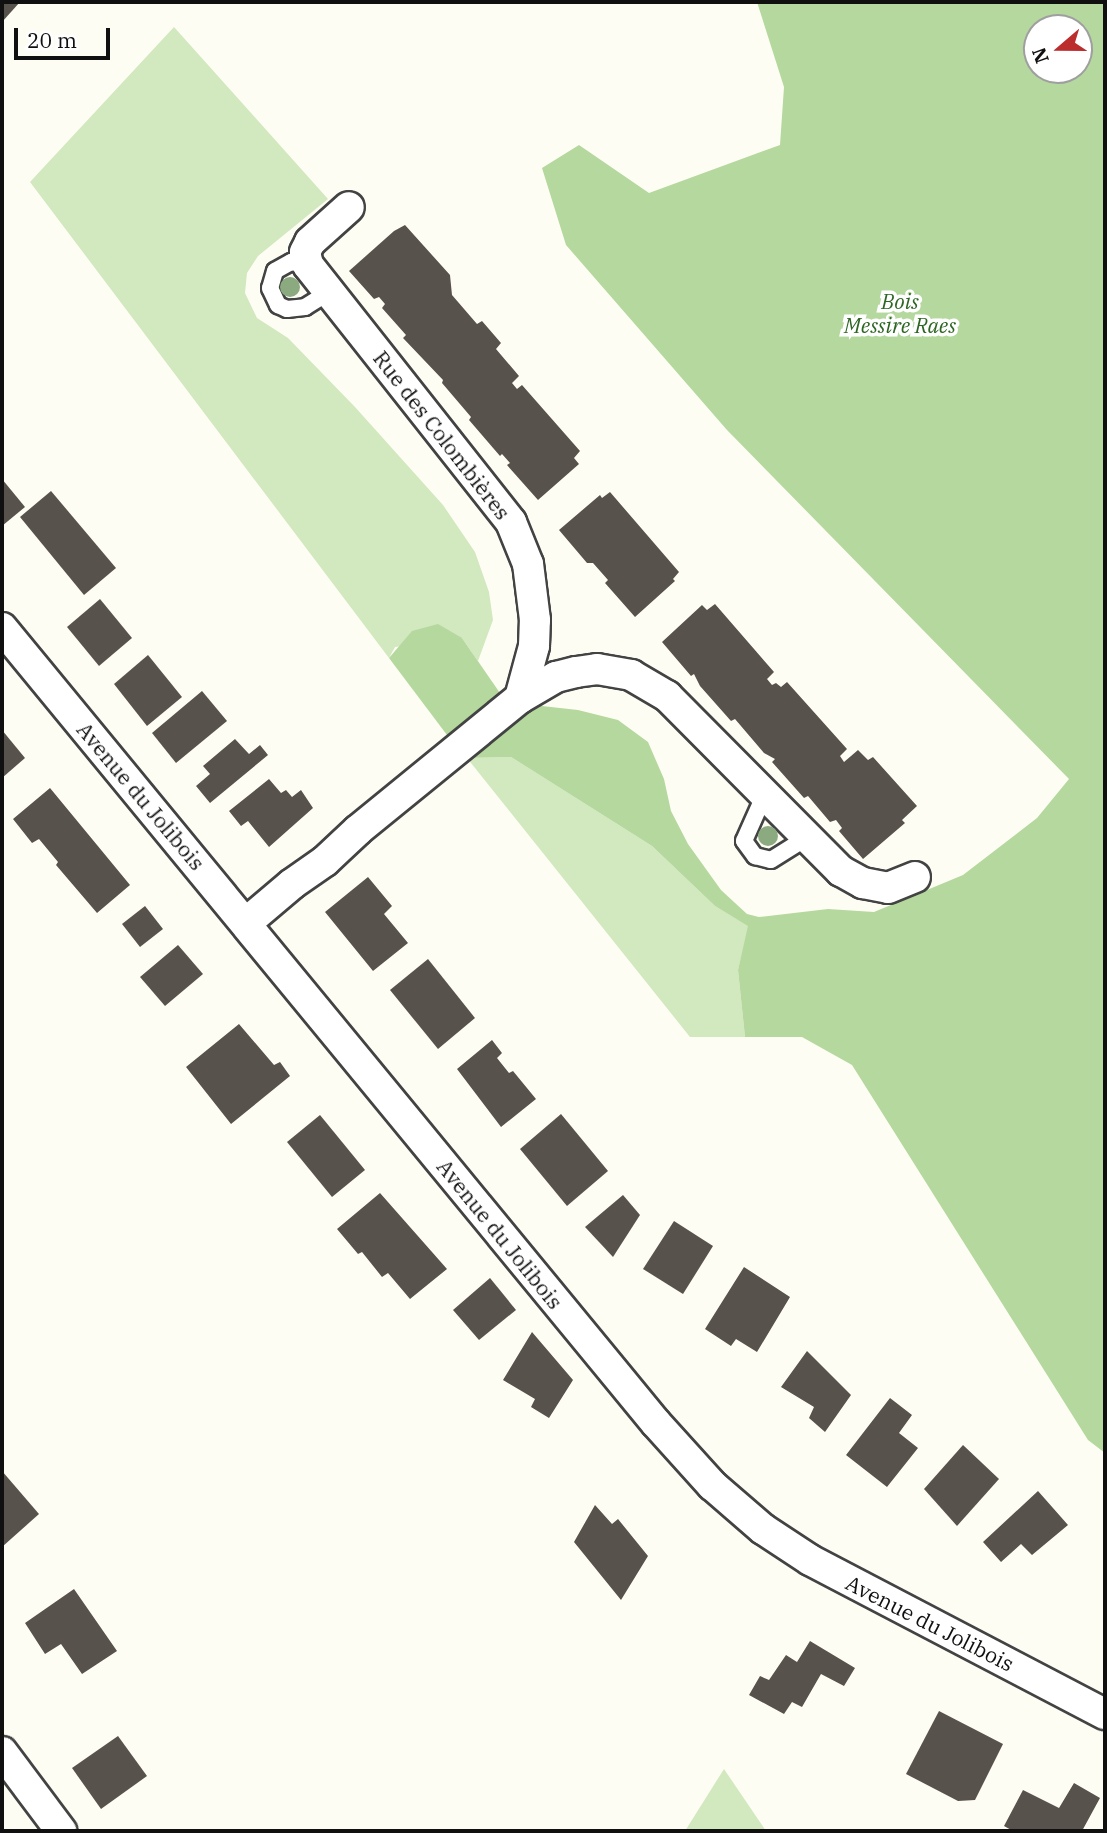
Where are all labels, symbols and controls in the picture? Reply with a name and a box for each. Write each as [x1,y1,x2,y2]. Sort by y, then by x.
scale bar [18,14,114,58]
north arrow [1023,14,1093,84]
text: 20 m [27,26,77,54]
text: N [1026,44,1054,67]
park label: Bois Messire Raes [844,288,956,338]
street label: Rue des Colombières [368,346,516,524]
street label: Avenue du Jolibois [72,717,210,875]
street label: Avenue du Jolibois [432,1154,568,1314]
street label: Avenue du Jolibois [842,1570,1018,1676]

